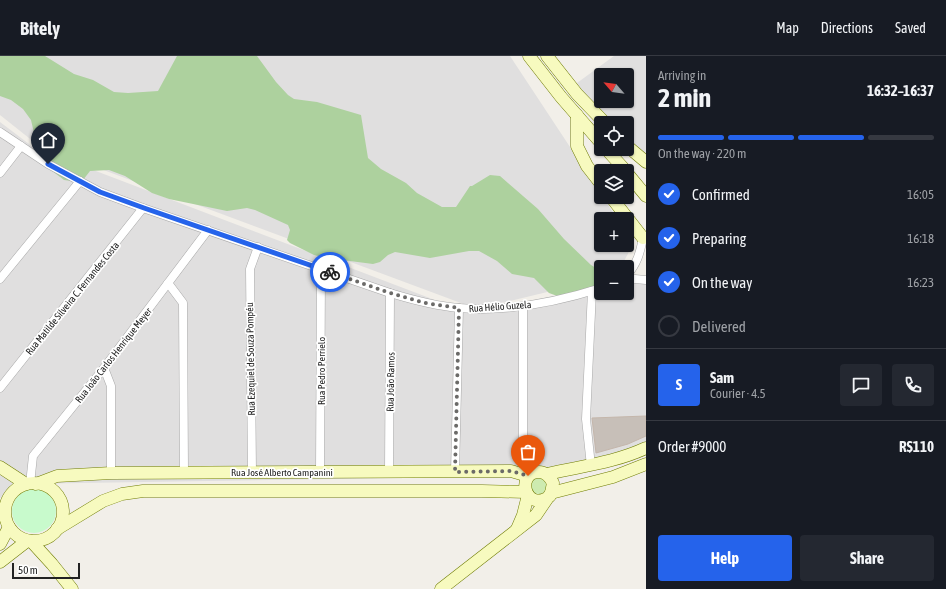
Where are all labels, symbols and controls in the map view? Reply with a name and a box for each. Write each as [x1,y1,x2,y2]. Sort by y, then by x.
text: Bitely [20,17,60,39]
text: Map [776,20,799,36]
text: Directions [821,20,873,36]
text: Saved [895,20,926,36]
north arrow [594,68,634,108]
map controls [594,68,634,300]
text: Arriving in [658,68,706,83]
text: 16:32–16:37 [867,82,934,99]
text: 2 min [658,83,711,113]
button: locate [594,116,634,156]
pin [31,123,65,164]
icon: home [37,129,59,151]
text: On the way · 220 m [658,146,746,161]
button: layers [594,164,634,204]
icon: check [658,183,680,205]
text: Confirmed [692,186,750,203]
text: 16:05 [907,187,934,202]
button: + [594,212,634,252]
icon: check [658,227,680,249]
text: Preparing [692,230,746,247]
text: 16:18 [907,231,934,246]
street label: Rua Matilde Silveira C. Fernandes Costa [23,239,122,357]
courier [310,252,350,292]
button: − [594,260,634,300]
icon: bike [319,261,341,283]
icon: check [658,271,680,293]
text: On the way [692,274,753,291]
text: 16:23 [907,275,934,290]
street label: Rua Hélio Guzela [468,299,532,314]
street label: Rua Ezequiel de Souza Pompéu [244,302,257,416]
street label: Rua João Carlos Henrique Meyer [73,305,154,405]
text: Delivered [692,318,746,335]
street label: Rua Pedro Perrielo [316,337,327,405]
street label: Rua João Ramos [384,352,397,412]
button: chat [840,364,882,406]
button: phone [892,364,934,406]
text: Sam [710,369,734,386]
text: S [676,376,682,393]
text: Courier · 4.5 [710,386,766,401]
pin [511,435,545,476]
text: Order #9000 [658,438,726,455]
text: R$110 [899,438,934,455]
icon: bag [517,441,539,463]
street label: Rua José Alberto Campanini [231,467,333,478]
button: Help [658,535,792,581]
button: Share [800,535,934,581]
scale bar [12,561,80,580]
text: 50 m [18,564,38,576]

